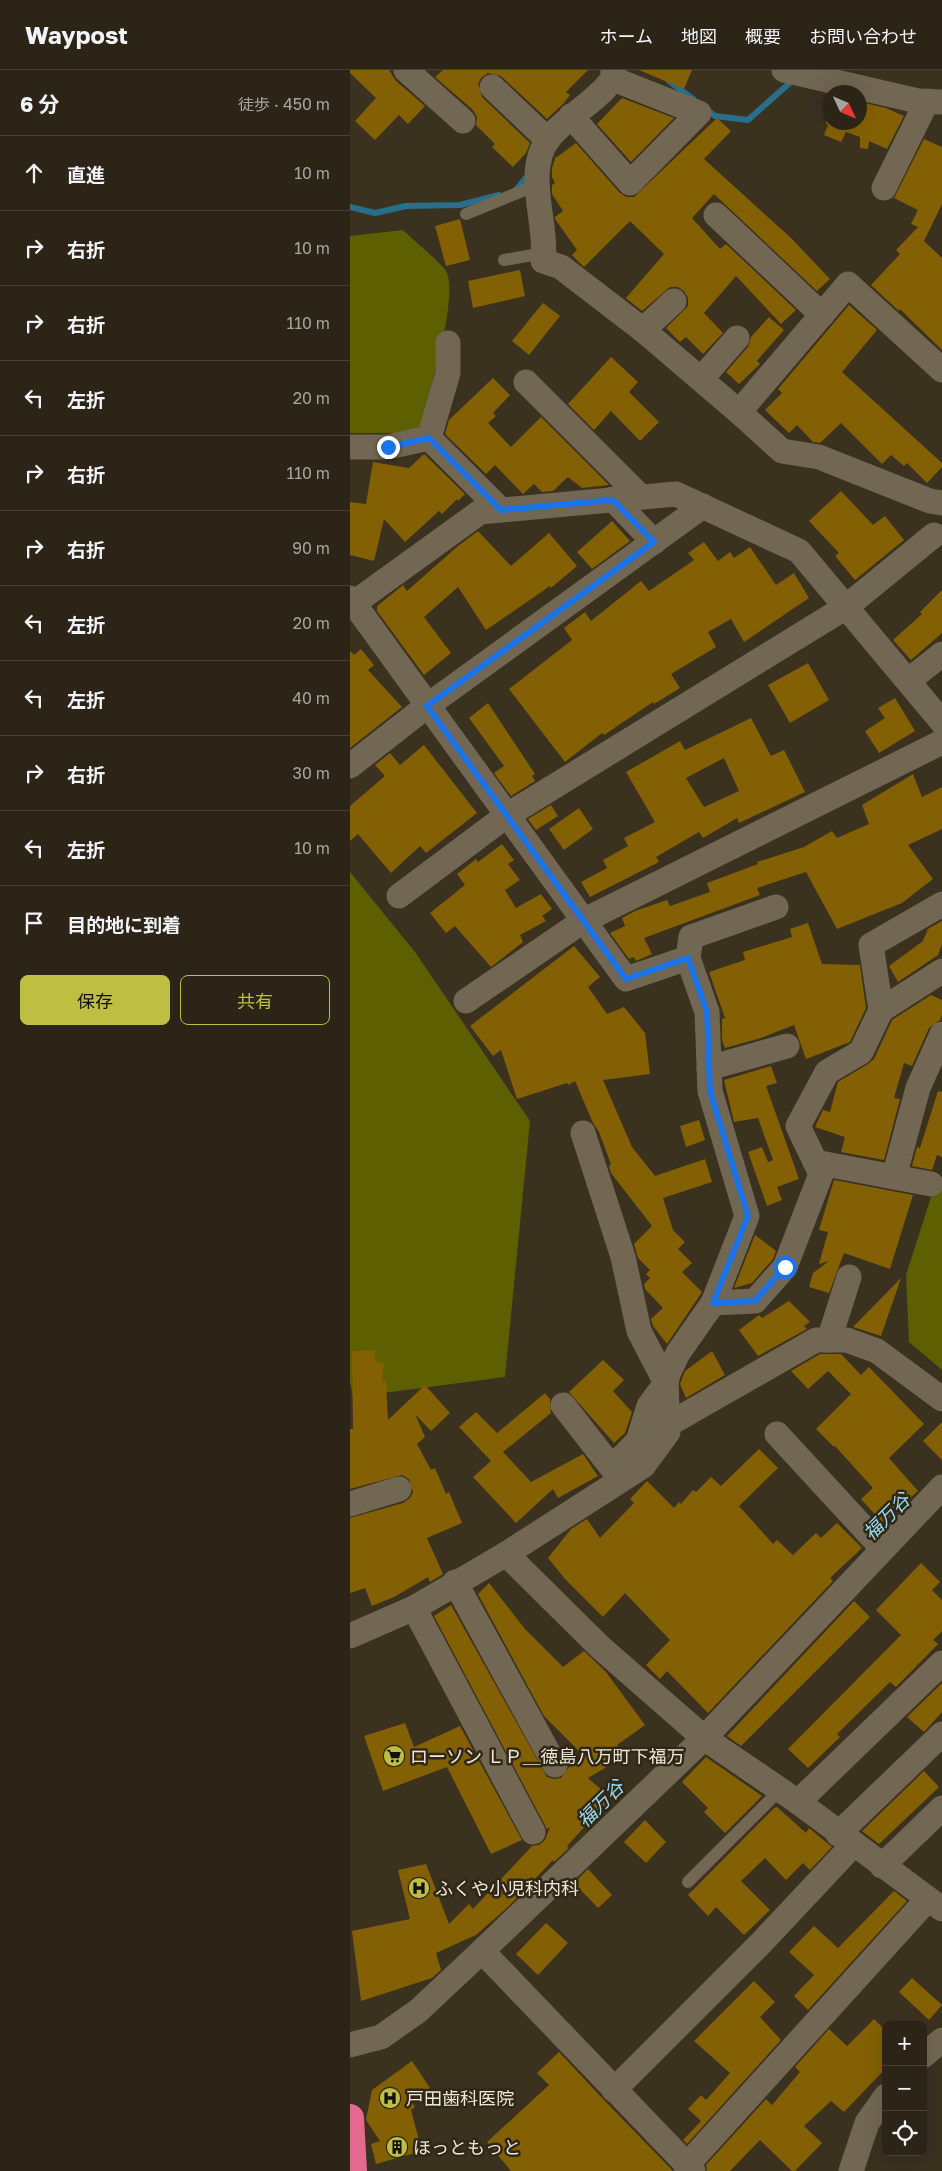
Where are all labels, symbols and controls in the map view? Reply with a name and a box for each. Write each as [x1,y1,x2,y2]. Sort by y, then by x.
text: Waypost [25,20,128,49]
text: ホーム [600,25,653,47]
text: 地図 [681,25,717,47]
text: 概要 [745,25,781,47]
text: お問い合わせ [809,25,917,47]
north arrow [822,85,867,130]
text: 6 分 [20,91,60,117]
text: 徒歩 · 450 m [238,94,330,114]
icon: ahead [20,159,48,187]
text: 直進 [67,163,105,186]
text: 10 m [294,163,330,183]
icon: right [20,234,48,262]
text: 右折 [67,238,105,261]
text: 10 m [294,238,330,258]
icon: right [20,309,48,337]
text: 右折 [67,313,105,336]
text: 110 m [286,313,330,333]
icon: left [20,384,48,412]
text: 左折 [67,388,105,411]
text: 20 m [293,388,330,408]
route end [377,436,400,459]
icon: right [20,459,48,487]
text: 右折 [67,463,105,486]
text: 110 m [286,463,330,483]
icon: right [20,534,48,562]
text: 右折 [67,538,105,561]
text: 90 m [292,538,330,558]
icon: left [20,609,48,637]
text: 左折 [67,613,105,636]
text: 20 m [293,613,330,633]
icon: left [20,684,48,712]
text: 左折 [67,688,105,711]
text: 40 m [292,688,330,708]
icon: right [20,759,48,787]
text: 右折 [67,763,105,786]
text: 30 m [293,763,330,783]
icon: left [20,834,48,862]
text: 左折 [67,838,105,861]
text: 10 m [294,838,330,858]
icon: arrive [20,909,48,937]
text: 目的地に到着 [67,913,181,936]
button: 保存 [20,975,170,1025]
button: 共有 [180,975,330,1025]
route start [774,1256,797,1279]
water label: 福万谷 [858,1486,916,1544]
supermarket icon: ローソン ＬＰ＿徳島八万町下福万 [382,1744,406,1768]
place label: ローソン ＬＰ＿徳島八万町下福万 [410,1745,685,1767]
water label: 福万谷 [572,1773,630,1831]
hospital icon: ふくや小児科内科 [407,1876,431,1900]
place label: ふくや小児科内科 [435,1877,579,1899]
map controls [882,2021,927,2156]
button: + [882,2021,927,2066]
button: − [882,2066,927,2111]
hospital icon: 戸田歯科医院 [378,2086,402,2110]
place label: 戸田歯科医院 [406,2087,514,2109]
button: locate [882,2111,927,2156]
building icon: ほっともっと [385,2135,409,2159]
place label: ほっともっと [413,2136,521,2158]

